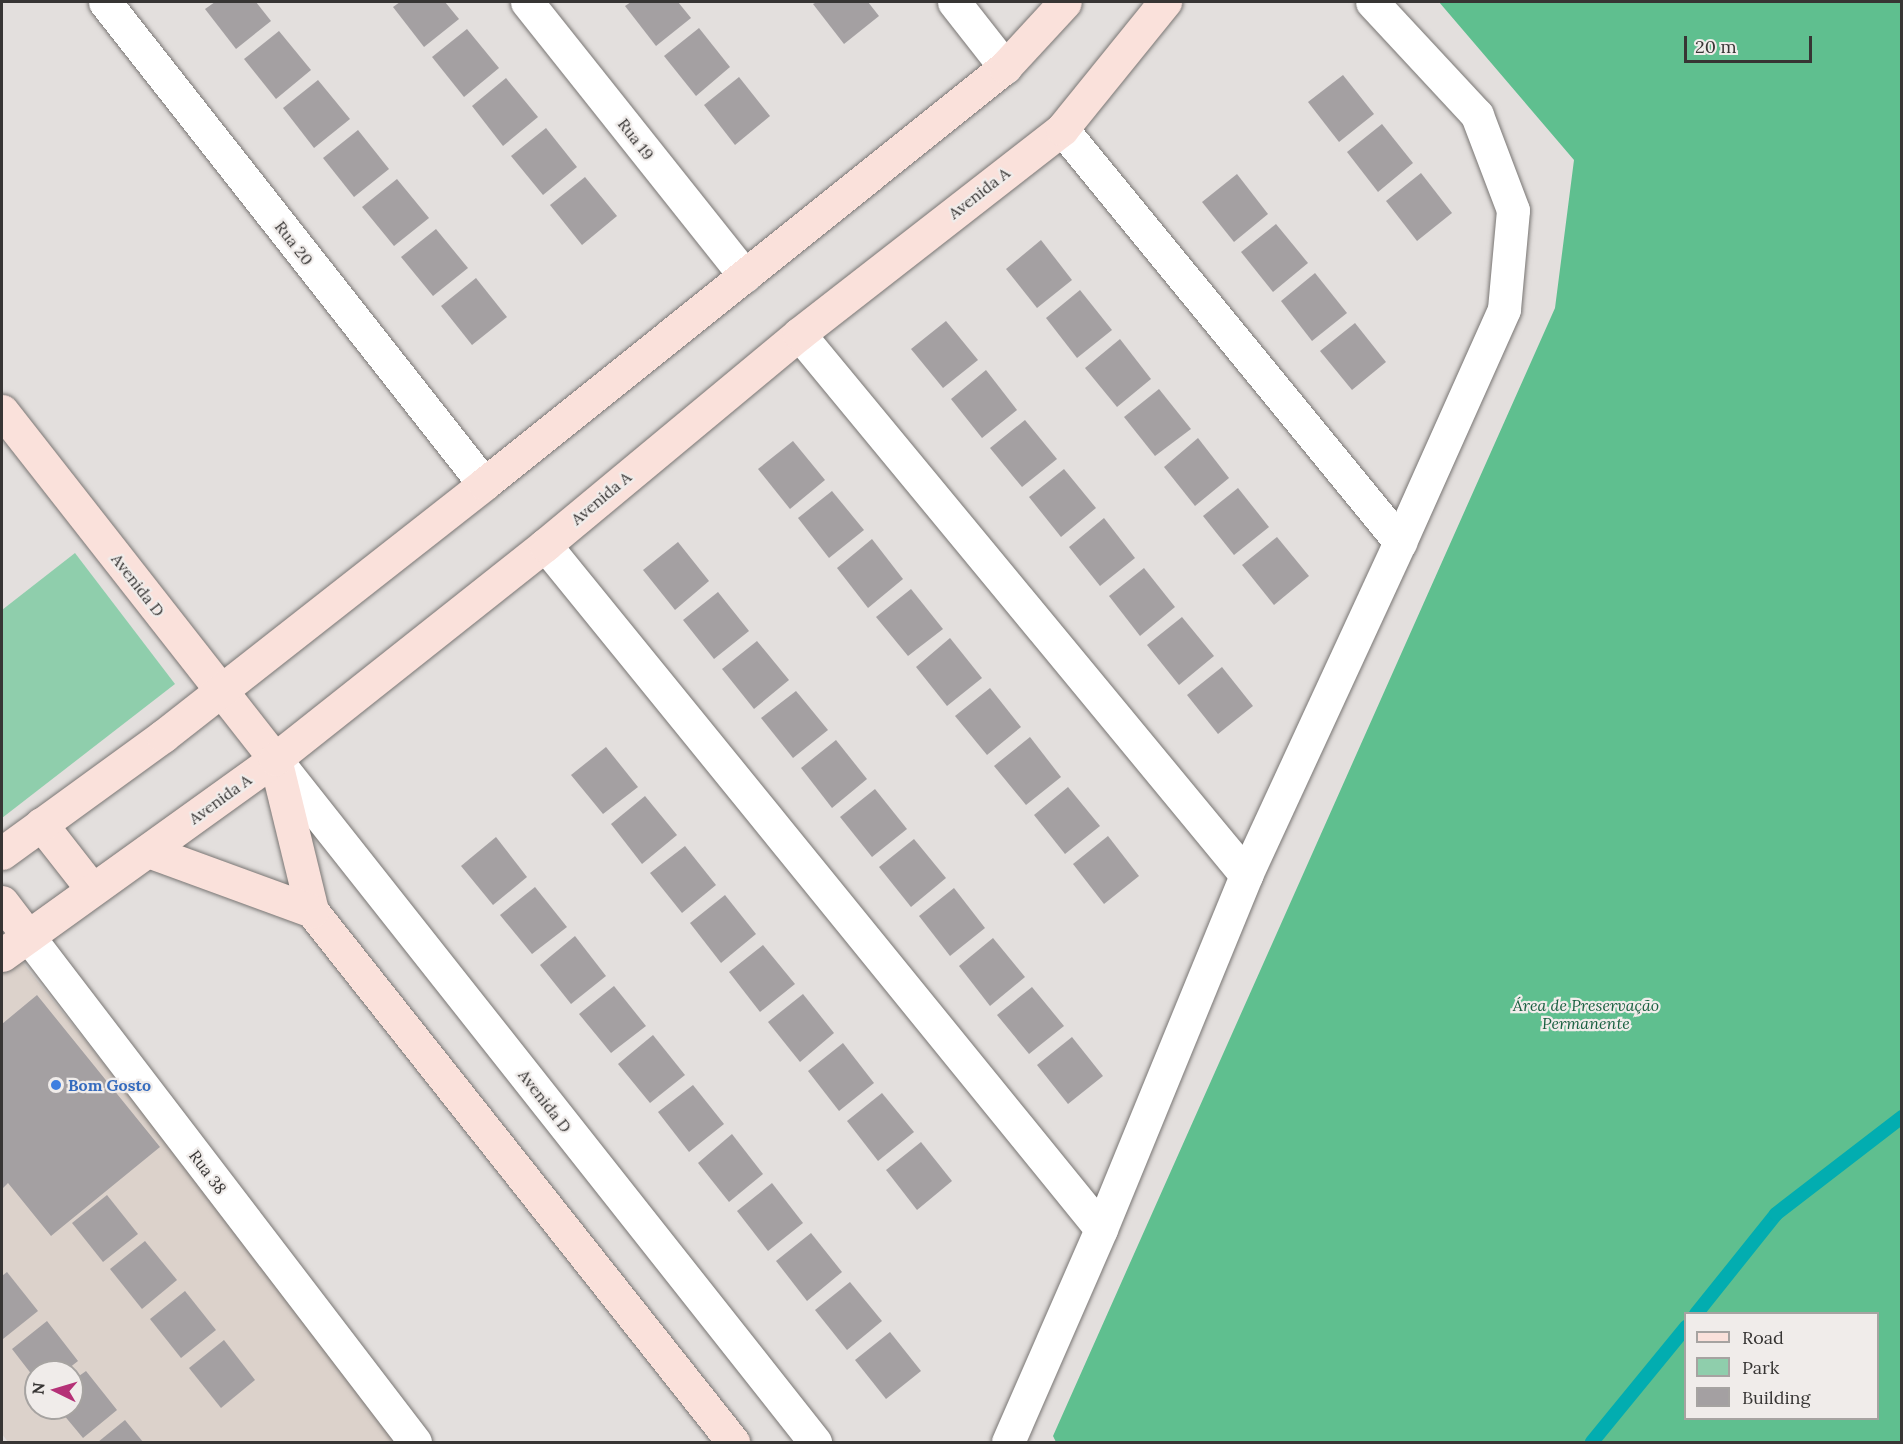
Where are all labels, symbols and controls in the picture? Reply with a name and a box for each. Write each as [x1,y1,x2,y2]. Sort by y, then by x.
scale bar [1687,24,1814,62]
text: 20 m [1695,35,1737,58]
street label: Rua 19 [614,115,658,163]
street label: Avenida A [944,163,1014,223]
street label: Rua 20 [271,217,317,269]
street label: Avenida A [567,467,635,529]
street label: Avenida D [107,550,169,620]
street label: Avenida A [185,770,255,828]
park label: Área de Preservação Permanente [1513,995,1659,1033]
street label: Avenida D [514,1066,576,1136]
place label: Bom Gosto [68,1075,151,1095]
marker: Bom Gosto [49,1078,63,1092]
street label: Rua 38 [185,1146,231,1198]
legend [1684,1312,1879,1420]
text: Road [1742,1326,1784,1349]
text: Park [1742,1356,1779,1379]
north arrow [24,1360,84,1420]
text: N [28,1382,49,1396]
text: Building [1742,1386,1810,1409]

